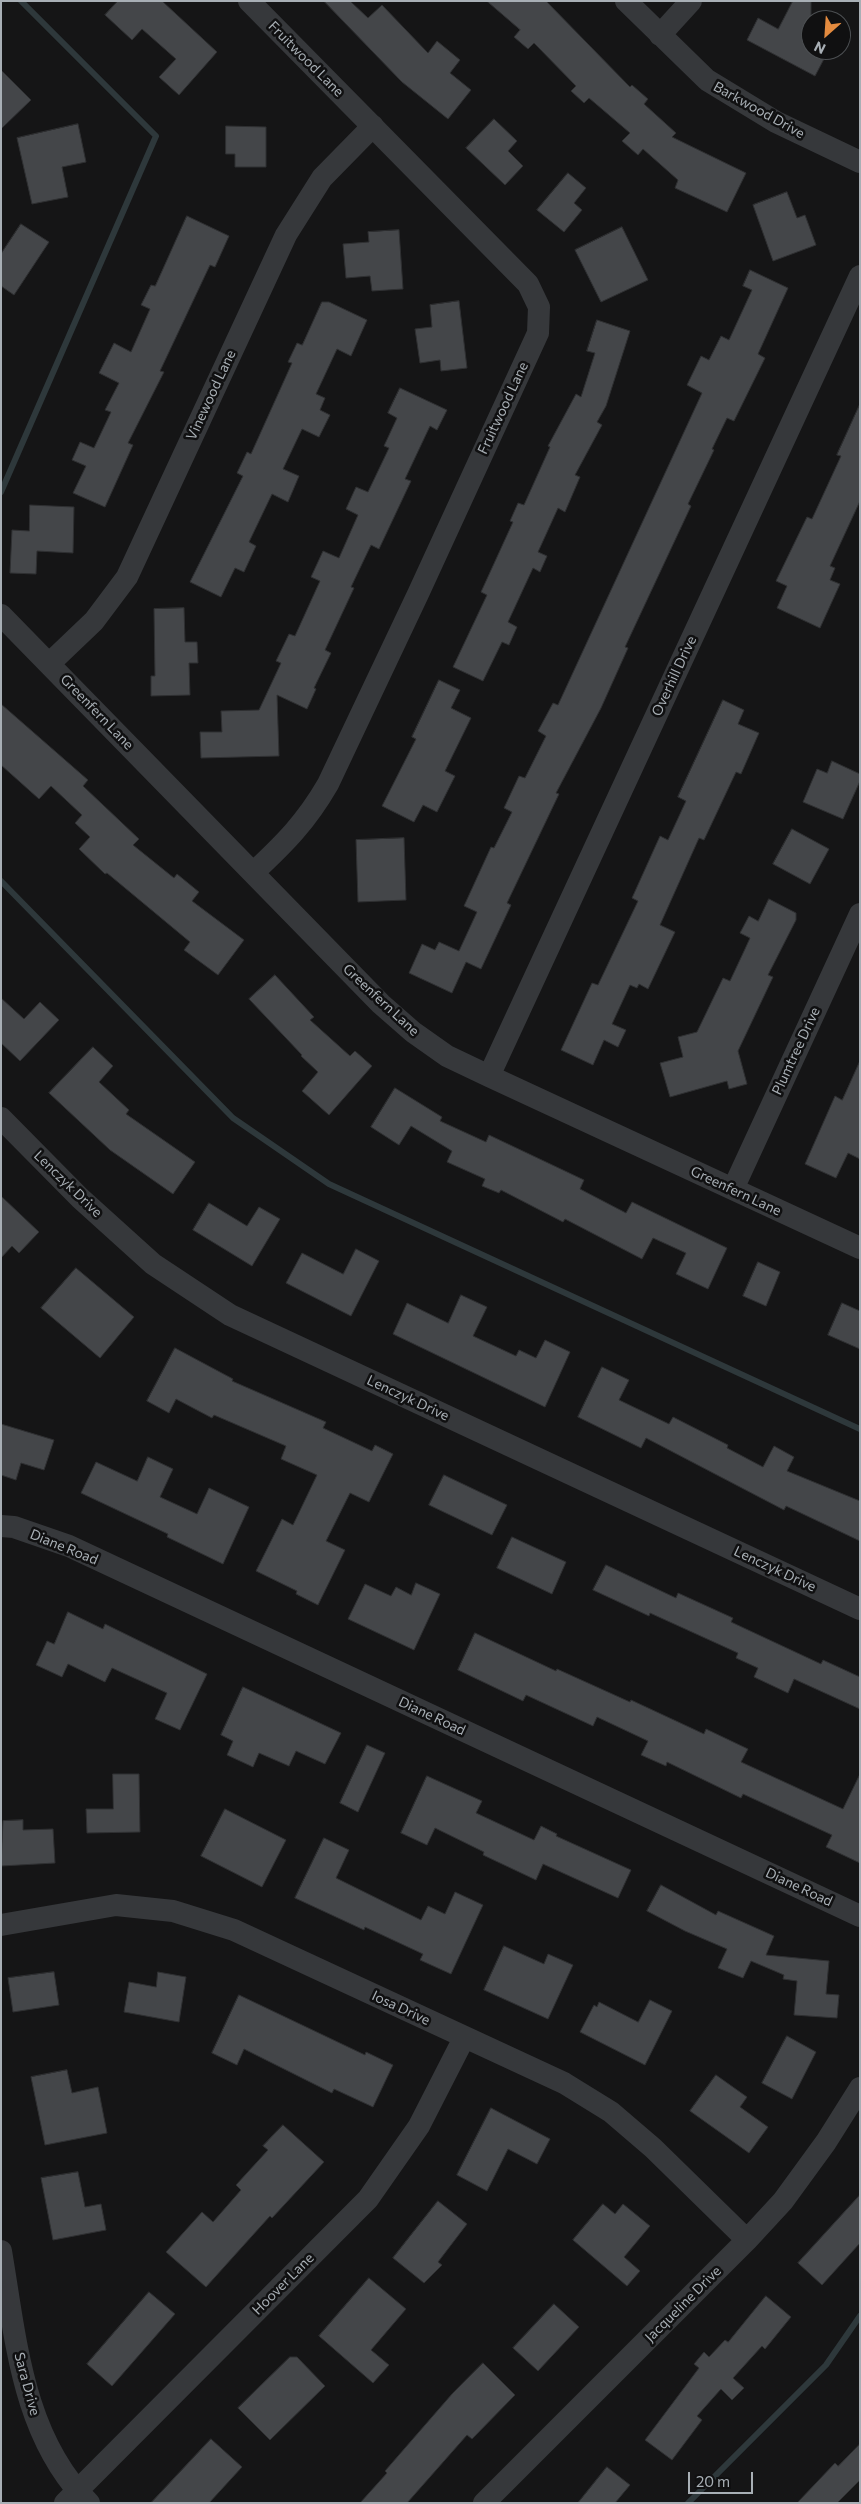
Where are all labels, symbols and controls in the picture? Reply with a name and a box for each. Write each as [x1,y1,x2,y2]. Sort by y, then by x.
north arrow [801,10,851,60]
street label: Fruitwood Lane [265,18,347,100]
text: N [811,38,828,58]
street label: Barkwood Drive [710,78,808,142]
street label: Vinewood Lane [183,347,239,443]
street label: Fruitwood Lane [474,359,532,457]
street label: Overhill Drive [648,633,700,719]
street label: Greenfern Lane [57,671,137,753]
street label: Greenfern Lane [339,960,423,1040]
street label: Plumtree Drive [768,1005,824,1097]
street label: Lenczyk Drive [30,1147,106,1221]
street label: Greenfern Lane [688,1163,784,1219]
street label: Lenczyk Drive [364,1372,452,1424]
street label: Diane Road [27,1526,101,1568]
street label: Lenczyk Drive [731,1543,819,1595]
street label: Diane Road [396,1693,468,1739]
street label: Diane Road [763,1864,835,1910]
street label: Iosa Drive [369,1987,433,2029]
street label: Hoover Lane [249,2250,317,2318]
street label: Jacqueline Drive [641,2262,725,2346]
street label: Sara Drive [10,2351,44,2417]
scale bar [691,2462,756,2494]
text: 20 m [696,2472,730,2490]

